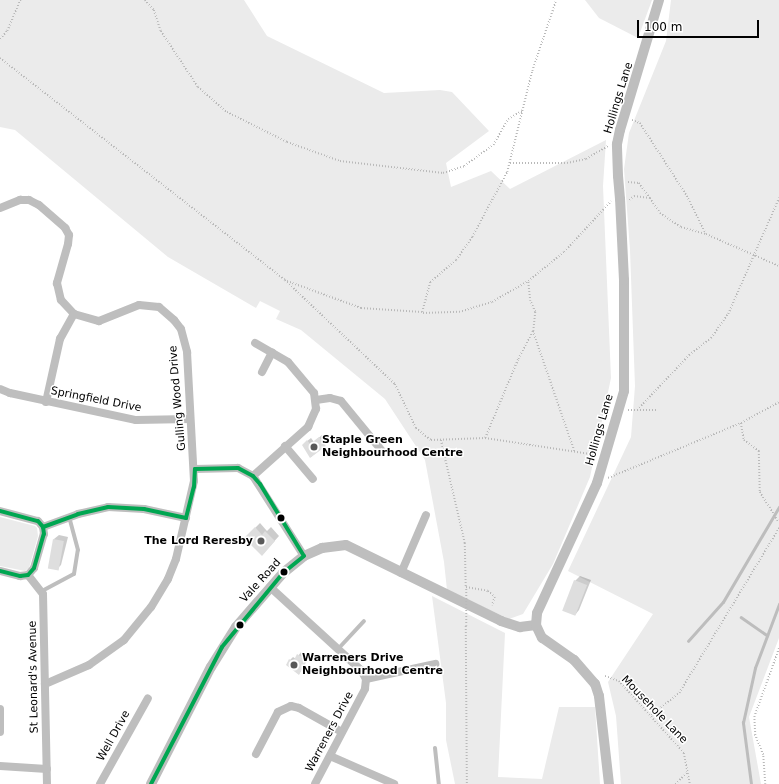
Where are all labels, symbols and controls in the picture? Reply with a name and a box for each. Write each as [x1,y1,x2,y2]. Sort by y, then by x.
scale bar [639,12,761,38]
text: 100 m [644,20,682,34]
street label: Hollings Lane [602,61,636,135]
street label: Gulling Wood Drive [167,345,189,451]
street label: Springfield Drive [50,385,142,415]
street label: Hollings Lane [583,393,617,467]
place label: Staple Green Neighbourhood Centre [322,434,463,460]
marker: Staple Green Neighbourhood Centre [309,442,319,452]
unlabelled marker [276,513,286,523]
place label: The Lord Reresby [144,534,253,548]
marker: The Lord Reresby [256,536,266,546]
street label: Vale Road [238,556,284,606]
unlabelled marker [279,567,289,577]
unlabelled marker [235,620,245,630]
street label: St Leonard's Avenue [26,621,42,733]
place label: Warreners Drive Neighbourhood Centre [302,652,443,678]
marker: Warreners Drive Neighbourhood Centre [289,660,299,670]
street label: Mousehole Lane [618,673,690,747]
street label: Warreners Drive [303,690,357,774]
street label: Well Drive [95,708,133,764]

